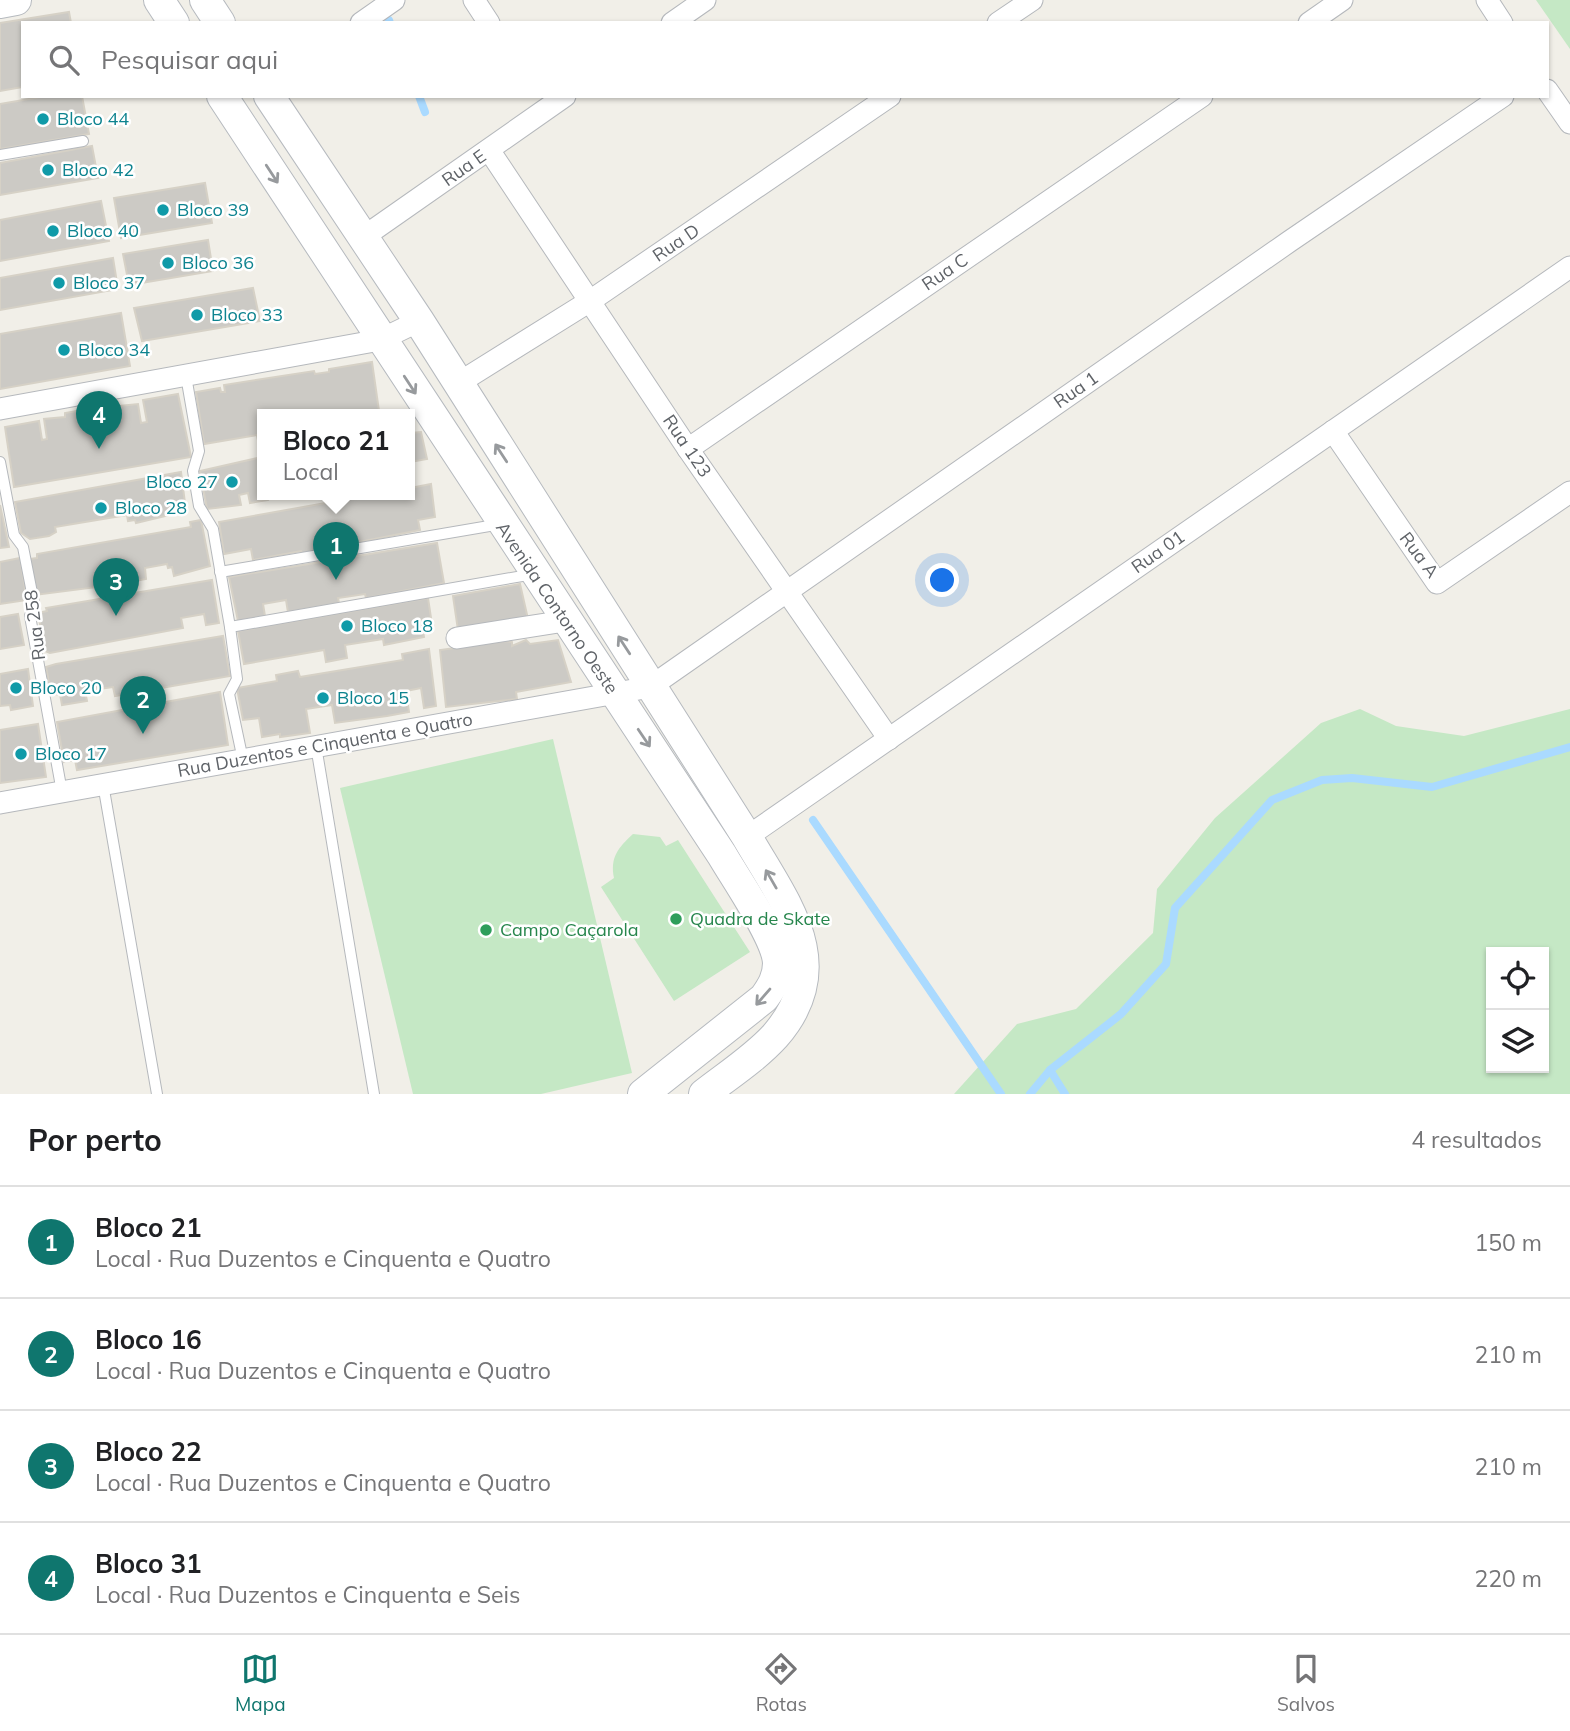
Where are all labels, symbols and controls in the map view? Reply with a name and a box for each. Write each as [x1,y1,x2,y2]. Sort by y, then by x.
search box [21,21,1549,98]
icon: search [45,41,83,79]
text: Pesquisar aqui [101,43,278,76]
place label: Bloco 44 [57,107,129,130]
marker: Bloco 44 [35,111,51,127]
street label: Rua E [437,144,490,191]
place label: Bloco 42 [62,158,134,181]
marker: Bloco 42 [40,162,56,178]
one-way arrow [265,164,279,183]
place label: Bloco 39 [177,198,249,221]
marker: Bloco 39 [155,202,171,218]
place label: Bloco 40 [67,219,139,242]
street label: Rua D [648,219,704,267]
marker: Bloco 40 [45,223,61,239]
street label: Rua C [917,248,972,295]
place label: Bloco 36 [182,251,254,274]
marker: Bloco 36 [160,255,176,271]
place label: Bloco 37 [73,271,145,294]
marker: Bloco 37 [51,275,67,291]
place label: Bloco 33 [211,303,283,326]
marker: Bloco 33 [189,307,205,323]
place label: Bloco 34 [78,338,150,361]
marker: Bloco 34 [56,342,72,358]
street label: Rua 1 [1049,366,1102,413]
one-way arrow [403,375,417,394]
pin: 4 [76,391,122,449]
popup [257,409,415,500]
street label: Rua 123 [658,410,717,481]
text: Bloco 21 [283,424,389,457]
one-way arrow [494,444,509,463]
text: Local [283,457,339,486]
place label: Bloco 27 [146,470,218,493]
marker: Bloco 27 [224,474,240,490]
place label: Bloco 28 [115,496,187,519]
marker: Bloco 28 [93,500,109,516]
street label: Avenida Contorno Oeste [491,517,624,698]
pin: 1 [313,522,359,580]
street label: Rua 01 [1127,525,1189,578]
street label: Rua A [1395,527,1444,582]
pin: 3 [93,558,139,616]
your location [925,563,959,597]
street label: Rua 258 [19,589,50,662]
place label: Bloco 18 [361,614,433,637]
marker: Bloco 18 [339,618,355,634]
one-way arrow [616,636,631,655]
place label: Bloco 20 [30,676,102,699]
pin: 2 [120,676,166,734]
marker: Bloco 20 [8,680,24,696]
place label: Bloco 15 [337,686,409,709]
marker: Bloco 15 [315,690,331,706]
street label: Rua Duzentos e Cinquenta e Quatro [176,707,474,782]
one-way arrow [637,728,651,747]
place label: Bloco 17 [35,742,107,765]
marker: Bloco 17 [13,746,29,762]
one-way arrow [764,869,778,889]
place label: Quadra de Skate [690,907,830,930]
marker: Quadra de Skate [668,911,684,927]
place label: Campo Caçarola [500,918,639,941]
marker: Campo Caçarola [478,922,494,938]
map controls [1486,947,1549,1073]
button: locate [1486,947,1549,1010]
one-way arrow [755,988,771,1006]
button: layers [1486,1010,1549,1073]
text: Por perto [28,1121,162,1159]
text: 4 resultados [1411,1125,1542,1154]
text: Bloco 21 [95,1211,202,1244]
text: 1 [44,1228,58,1257]
text: 150 m [1474,1228,1542,1257]
text: Local · Rua Duzentos e Cinquenta e Quatro [95,1244,551,1273]
text: Bloco 16 [95,1323,202,1356]
text: 2 [44,1340,58,1369]
text: 210 m [1474,1340,1542,1369]
text: Local · Rua Duzentos e Cinquenta e Quatro [95,1356,551,1385]
text: Bloco 22 [95,1435,202,1468]
text: 3 [44,1452,58,1481]
text: 210 m [1474,1452,1542,1481]
text: Local · Rua Duzentos e Cinquenta e Quatro [95,1468,551,1497]
text: Bloco 31 [95,1547,202,1580]
text: 4 [44,1564,58,1593]
text: 220 m [1474,1564,1542,1593]
text: Local · Rua Duzentos e Cinquenta e Seis [95,1580,520,1609]
tab: Mapa [235,1650,286,1716]
tab: Rotas [756,1650,807,1716]
tab: Salvos [1277,1650,1335,1716]

